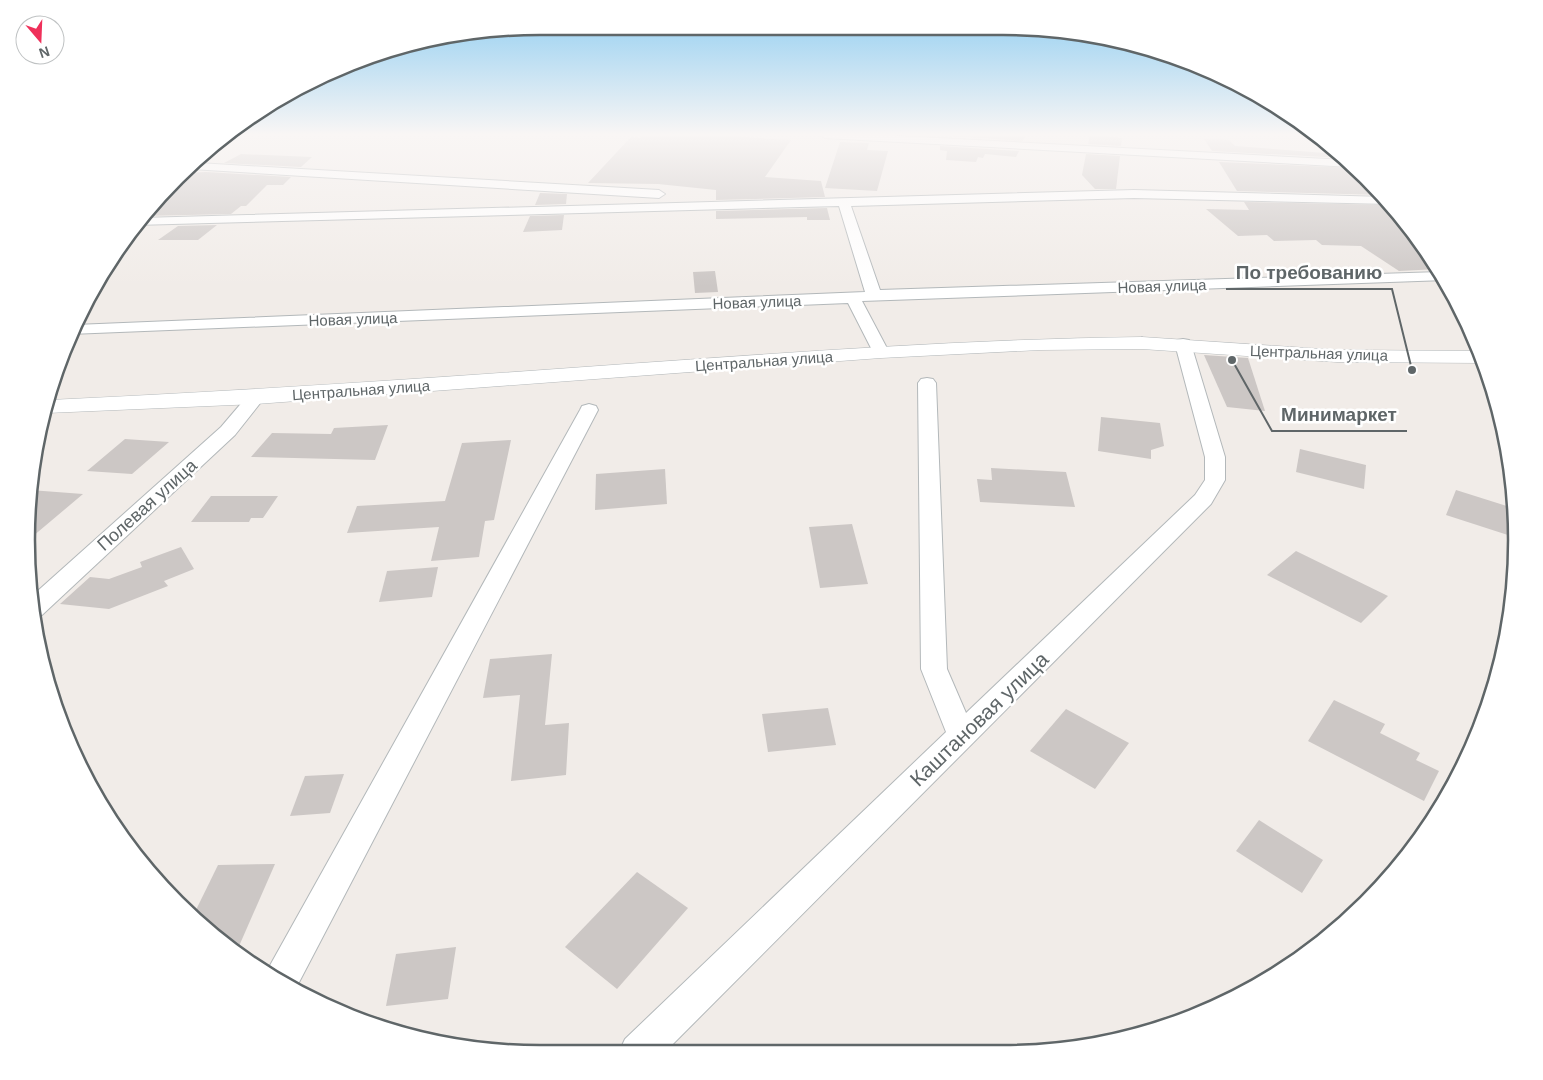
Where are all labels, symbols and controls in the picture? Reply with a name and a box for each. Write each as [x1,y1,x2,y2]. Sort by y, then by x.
north arrow [15,15,65,65]
text: N [37,43,52,62]
callout: По требованию [1226,255,1392,289]
text: По требованию [1236,262,1382,283]
street label: Новая улица [1117,276,1207,296]
street label: Новая улица [712,292,802,312]
street label: Новая улица [308,309,398,329]
street label: Центральная улица [1250,342,1389,364]
street label: Центральная улица [695,348,834,374]
street label: Центральная улица [292,377,431,403]
callout: Минимаркет [1272,397,1407,431]
text: Минимаркет [1281,404,1397,425]
street label: Полевая улица [93,455,201,555]
street label: Каштановая улица [905,647,1053,791]

